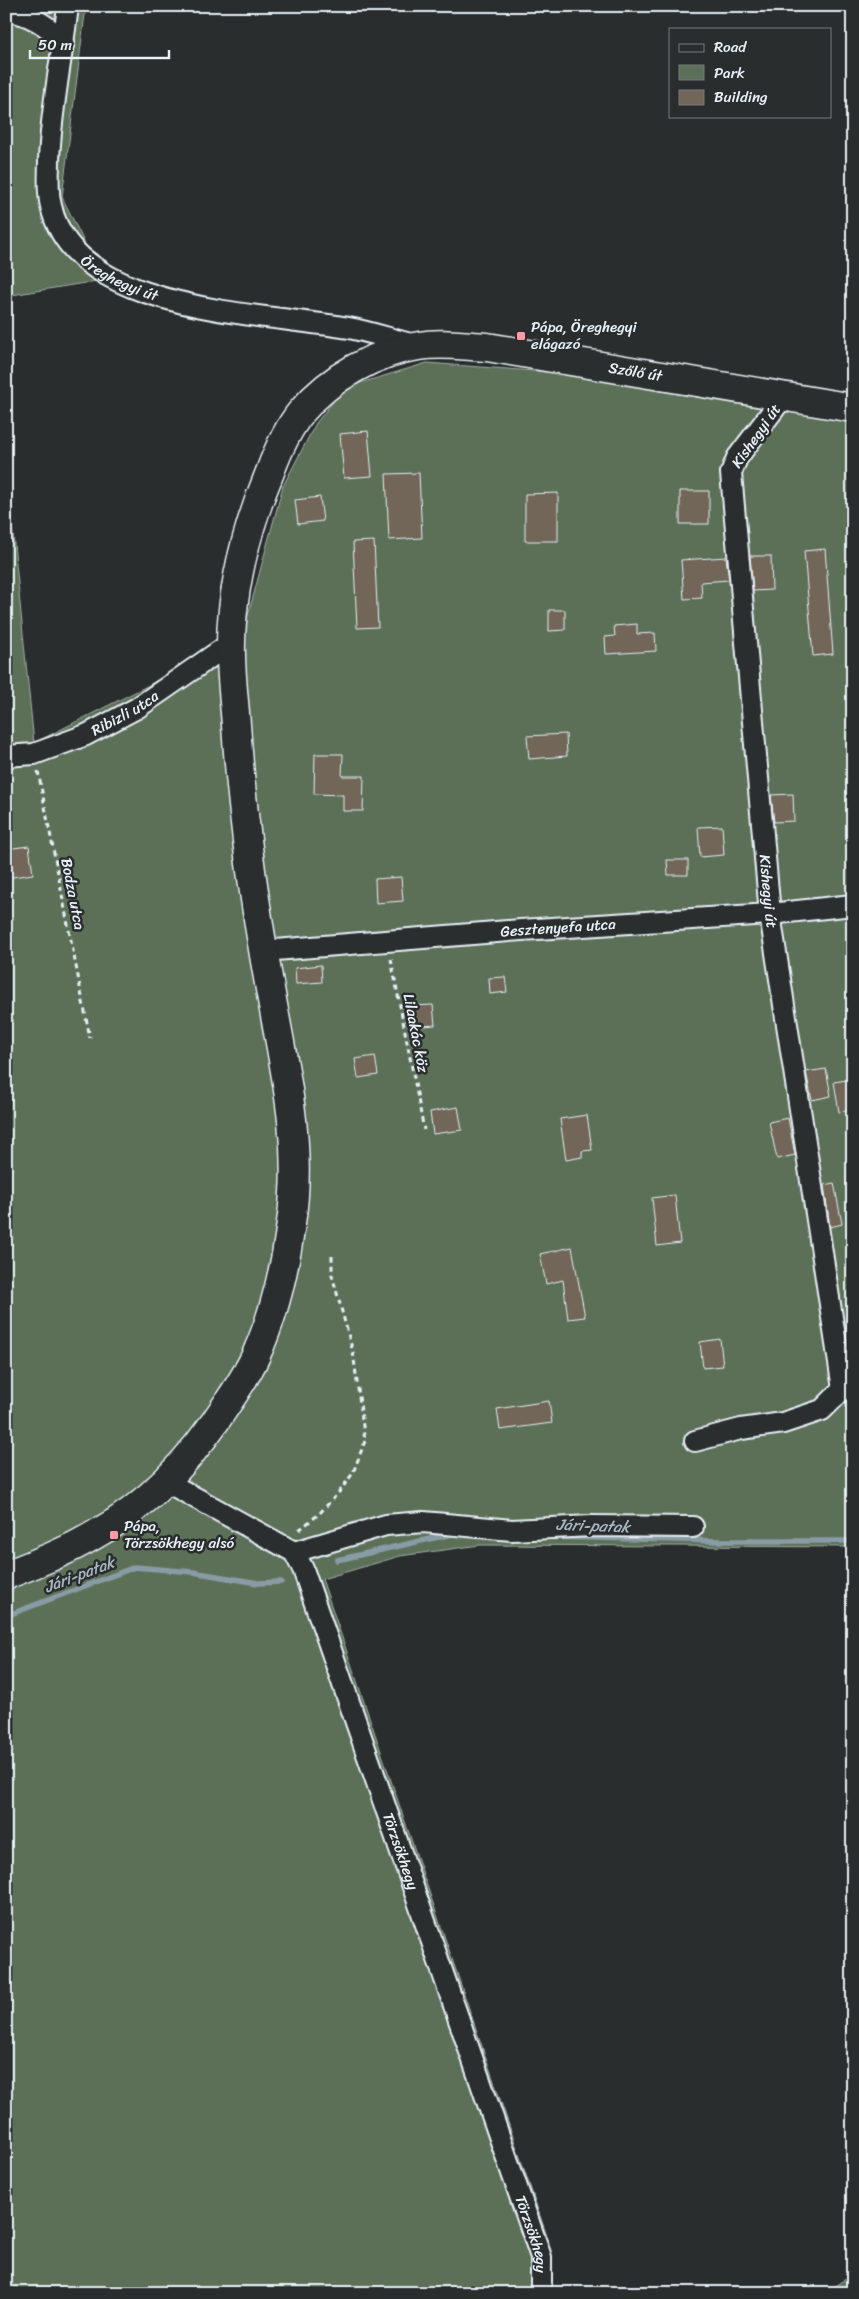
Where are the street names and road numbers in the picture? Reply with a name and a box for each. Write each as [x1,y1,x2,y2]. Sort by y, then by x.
street label: Öreghegyi út [75,248,162,309]
street label: Szőlő út [607,354,665,389]
street label: Kishegyi út [724,398,788,474]
street label: Ribizli utca [86,683,165,743]
street label: Kishegyi út [752,854,785,930]
street label: Bodza utca [53,856,93,933]
street label: Gesztenyefa utca [499,911,617,945]
street label: Lilaakác köz [396,991,437,1076]
street label: Törzsökhegy [375,1809,426,1894]
street label: Törzsökhegy [508,2192,554,2273]

